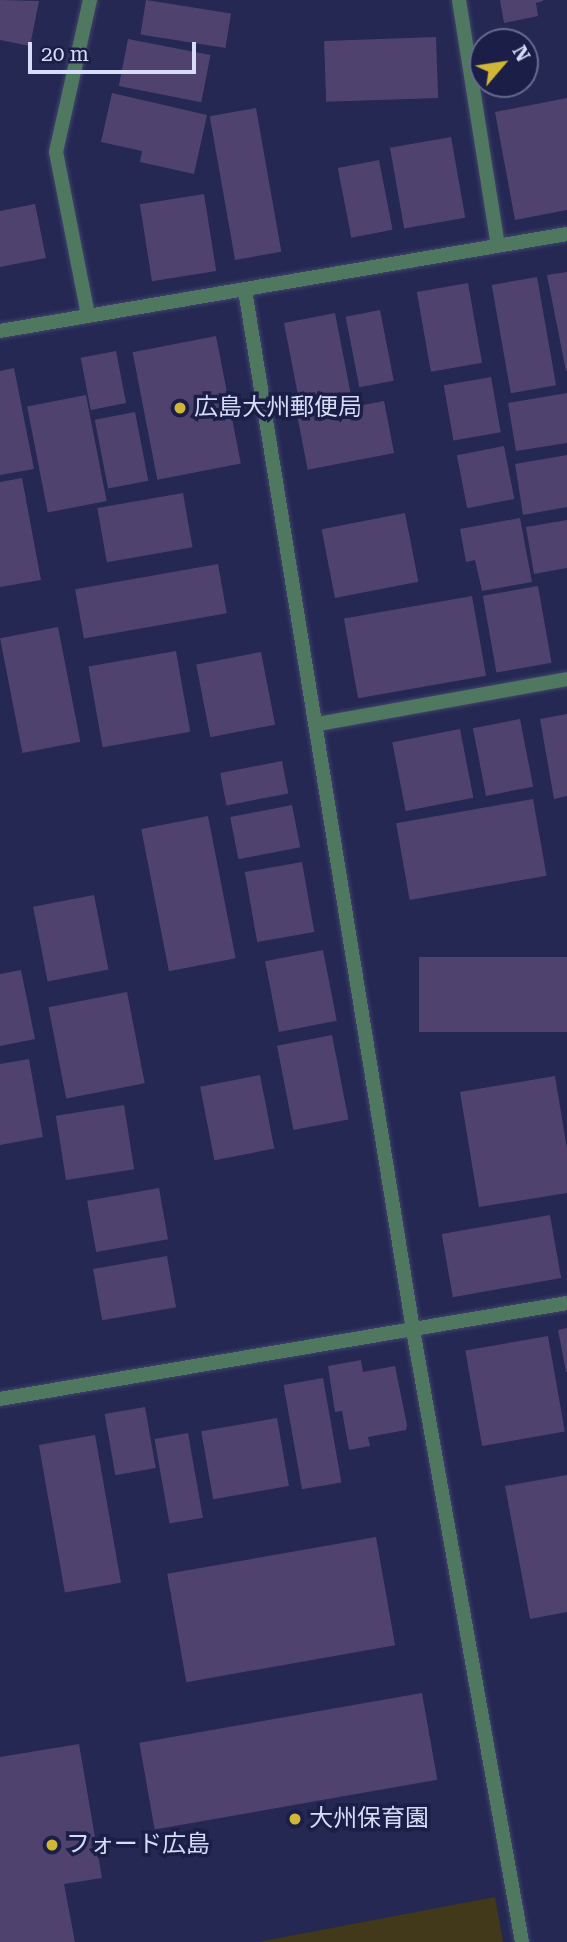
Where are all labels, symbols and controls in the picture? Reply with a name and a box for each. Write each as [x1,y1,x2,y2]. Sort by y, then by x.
scale bar [32,28,200,72]
north arrow [469,28,539,98]
text: 20 m [41,42,89,66]
text: N [507,42,535,66]
place label: 広島大州郵便局 [194,394,362,422]
marker: 広島大州郵便局 [172,400,188,416]
place label: 大州保育園 [309,1805,429,1833]
marker: 大州保育園 [287,1811,303,1827]
place label: フォード広島 [66,1831,210,1859]
marker: フォード広島 [44,1837,60,1853]

